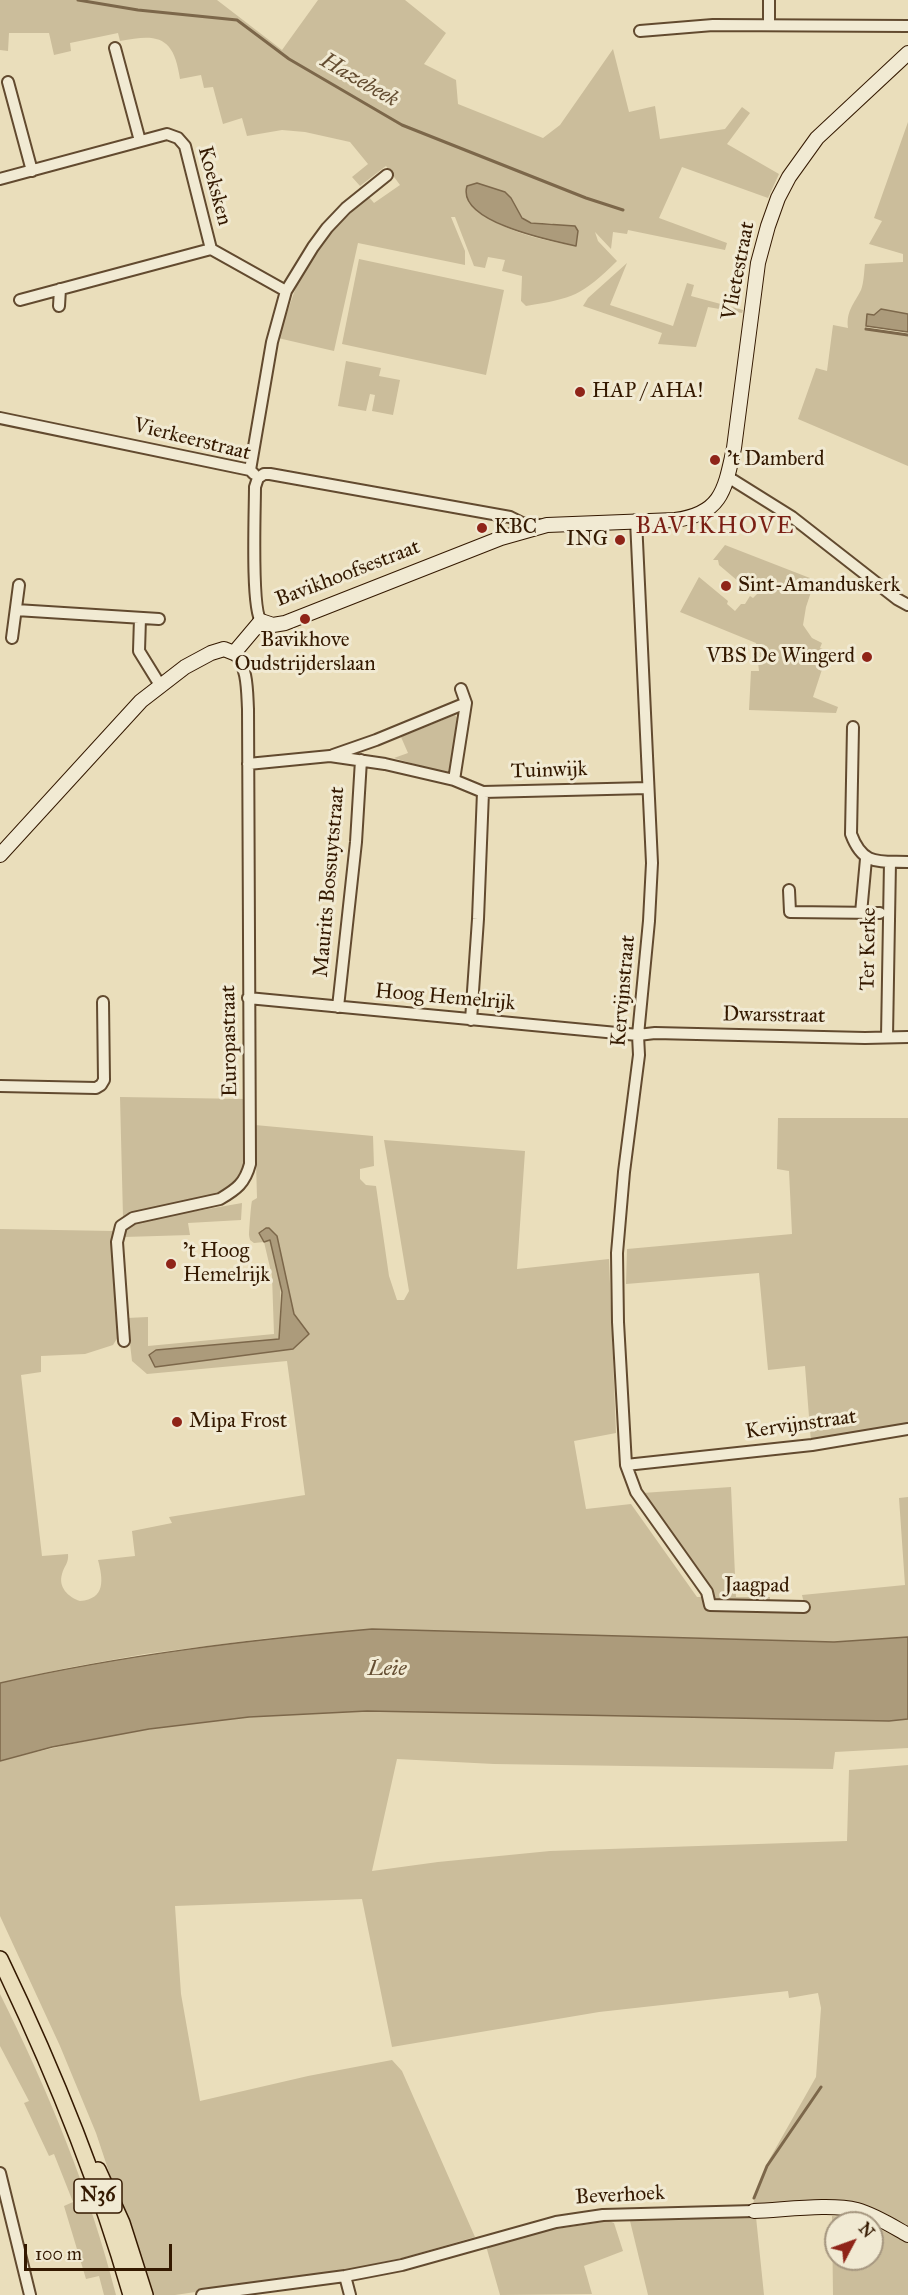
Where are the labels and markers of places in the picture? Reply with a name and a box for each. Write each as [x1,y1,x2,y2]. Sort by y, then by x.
place label: HAP / AHA! [592,379,703,405]
marker: HAP / AHA! [573,385,587,399]
place label: 't Damberd [727,447,824,473]
marker: 't Damberd [708,453,722,467]
place label: KBC [494,515,537,541]
marker: KBC [475,521,489,535]
place label: ING [566,527,608,553]
marker: ING [613,533,627,547]
place label: Sint-Amanduskerk [738,573,900,599]
marker: Sint-Amanduskerk [719,579,733,593]
marker: Bavikhove Oudstrijderslaan [298,612,312,626]
place label: Bavikhove Oudstrijderslaan [234,628,376,678]
place label: VBS De Wingerd [706,644,855,670]
marker: VBS De Wingerd [860,650,874,664]
place label: 't Hoog Hemelrijk [183,1239,270,1289]
marker: 't Hoog Hemelrijk [164,1257,178,1271]
place label: Mipa Frost [189,1409,287,1435]
marker: Mipa Frost [170,1415,184,1429]

